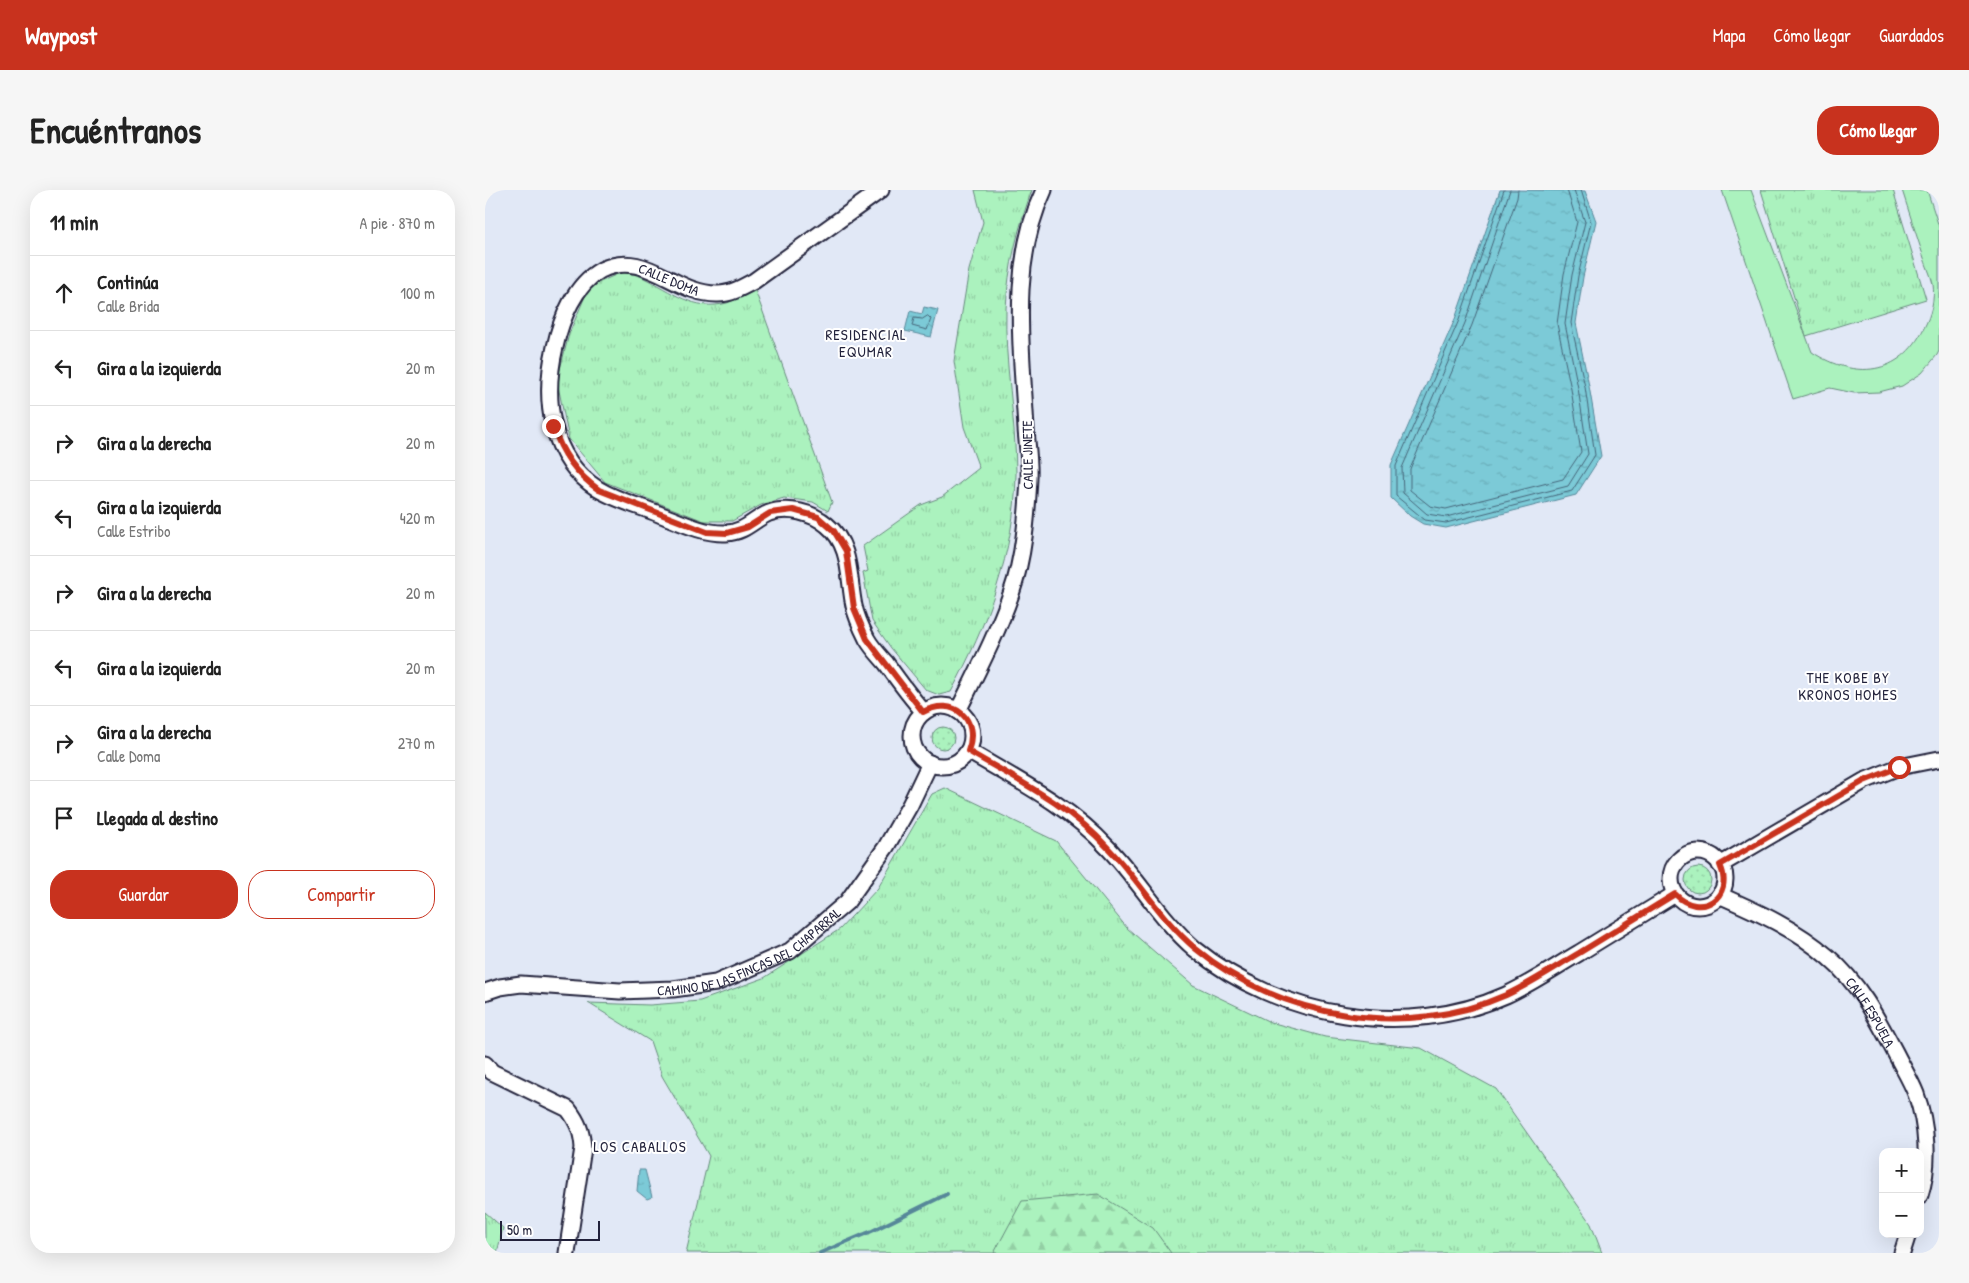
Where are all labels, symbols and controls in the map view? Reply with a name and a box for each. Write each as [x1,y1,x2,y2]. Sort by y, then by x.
text: Waypost [25,19,97,51]
text: Mapa [1713,23,1745,48]
text: Cómo llegar [1773,23,1851,48]
text: Guardados [1879,23,1944,48]
button: Cómo llegar [1817,106,1939,155]
text: Encuéntranos [30,107,201,154]
text: 11 min [50,208,99,237]
text: A pie · 870 m [360,212,435,234]
street label: CALLE DOMA [636,258,702,300]
text: Continúa [97,269,158,295]
icon: ahead [50,279,78,307]
text: 100 m [400,282,435,304]
text: Calle Brida [97,295,159,317]
district label: RESIDENCIAL EQUMAR [825,324,907,362]
icon: left [50,354,78,382]
text: Gira a la izquierda [97,355,221,381]
text: 20 m [406,357,435,379]
route end [542,415,565,438]
street label: CALLE JINETE [1017,420,1037,490]
icon: right [50,429,78,457]
text: Gira a la derecha [97,430,211,456]
text: 20 m [406,432,435,454]
text: Gira a la izquierda [97,494,221,520]
icon: left [50,504,78,532]
text: 420 m [400,507,435,529]
text: Calle Estribo [97,520,171,542]
icon: right [50,579,78,607]
text: Gira a la derecha [97,580,211,606]
text: 20 m [406,582,435,604]
icon: left [50,654,78,682]
text: Gira a la izquierda [97,655,221,681]
text: 20 m [406,657,435,679]
district label: THE KOBE BY KRONOS HOMES [1798,667,1898,705]
text: Gira a la derecha [97,719,211,745]
icon: right [50,729,78,757]
text: 270 m [398,732,435,754]
text: Calle Doma [97,745,160,767]
route start [1888,756,1911,779]
icon: arrive [50,804,78,832]
text: Llegada al destino [97,805,218,831]
button: Guardar [50,870,238,919]
button: Compartir [248,870,435,919]
street label: CAMINO DE LAS FINCAS DEL CHAPARRAL [657,902,844,999]
street label: CALLE ESPUELA [1842,972,1900,1050]
district label: LOS CABALLOS [593,1136,687,1157]
map controls [1879,1148,1924,1238]
button: + [1879,1148,1924,1193]
button: − [1879,1193,1924,1238]
scale bar [500,1218,600,1241]
text: 50 m [507,1220,532,1239]

